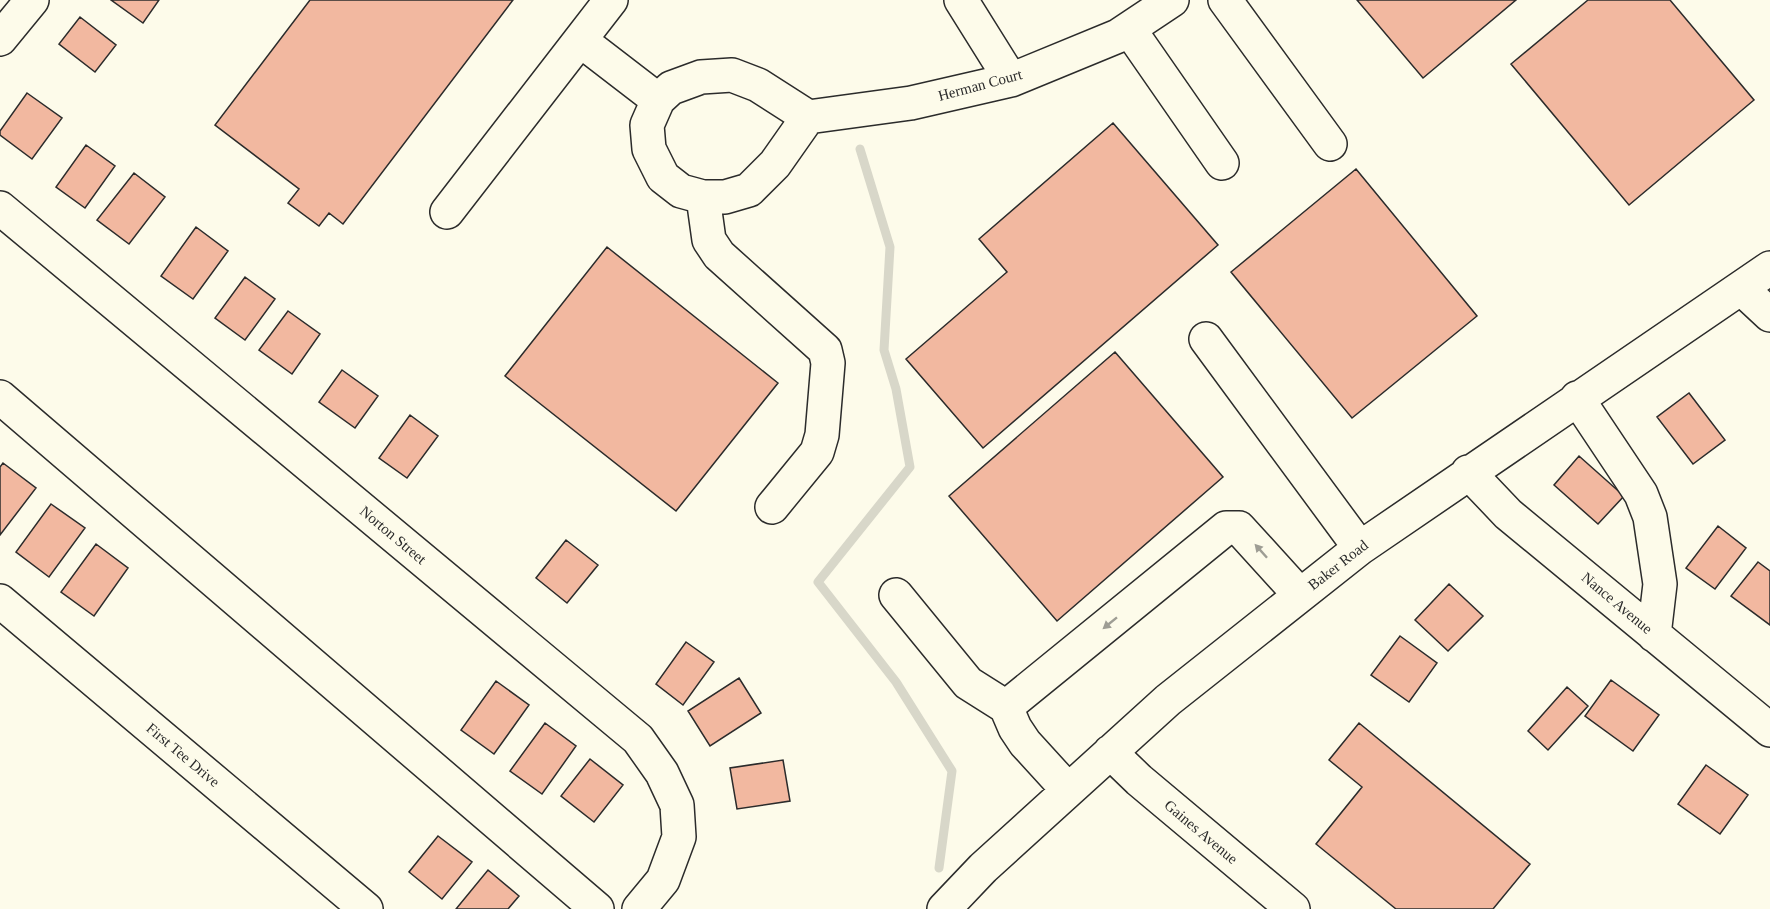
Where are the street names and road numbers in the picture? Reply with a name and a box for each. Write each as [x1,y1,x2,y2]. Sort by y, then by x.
street label: Herman Court [936,66,1025,104]
street label: Norton Street [357,503,430,568]
street label: Baker Road [1305,536,1371,593]
street label: Nance Avenue [1579,569,1656,637]
street label: First Tee Drive [143,720,223,790]
street label: Gaines Avenue [1161,797,1241,867]

